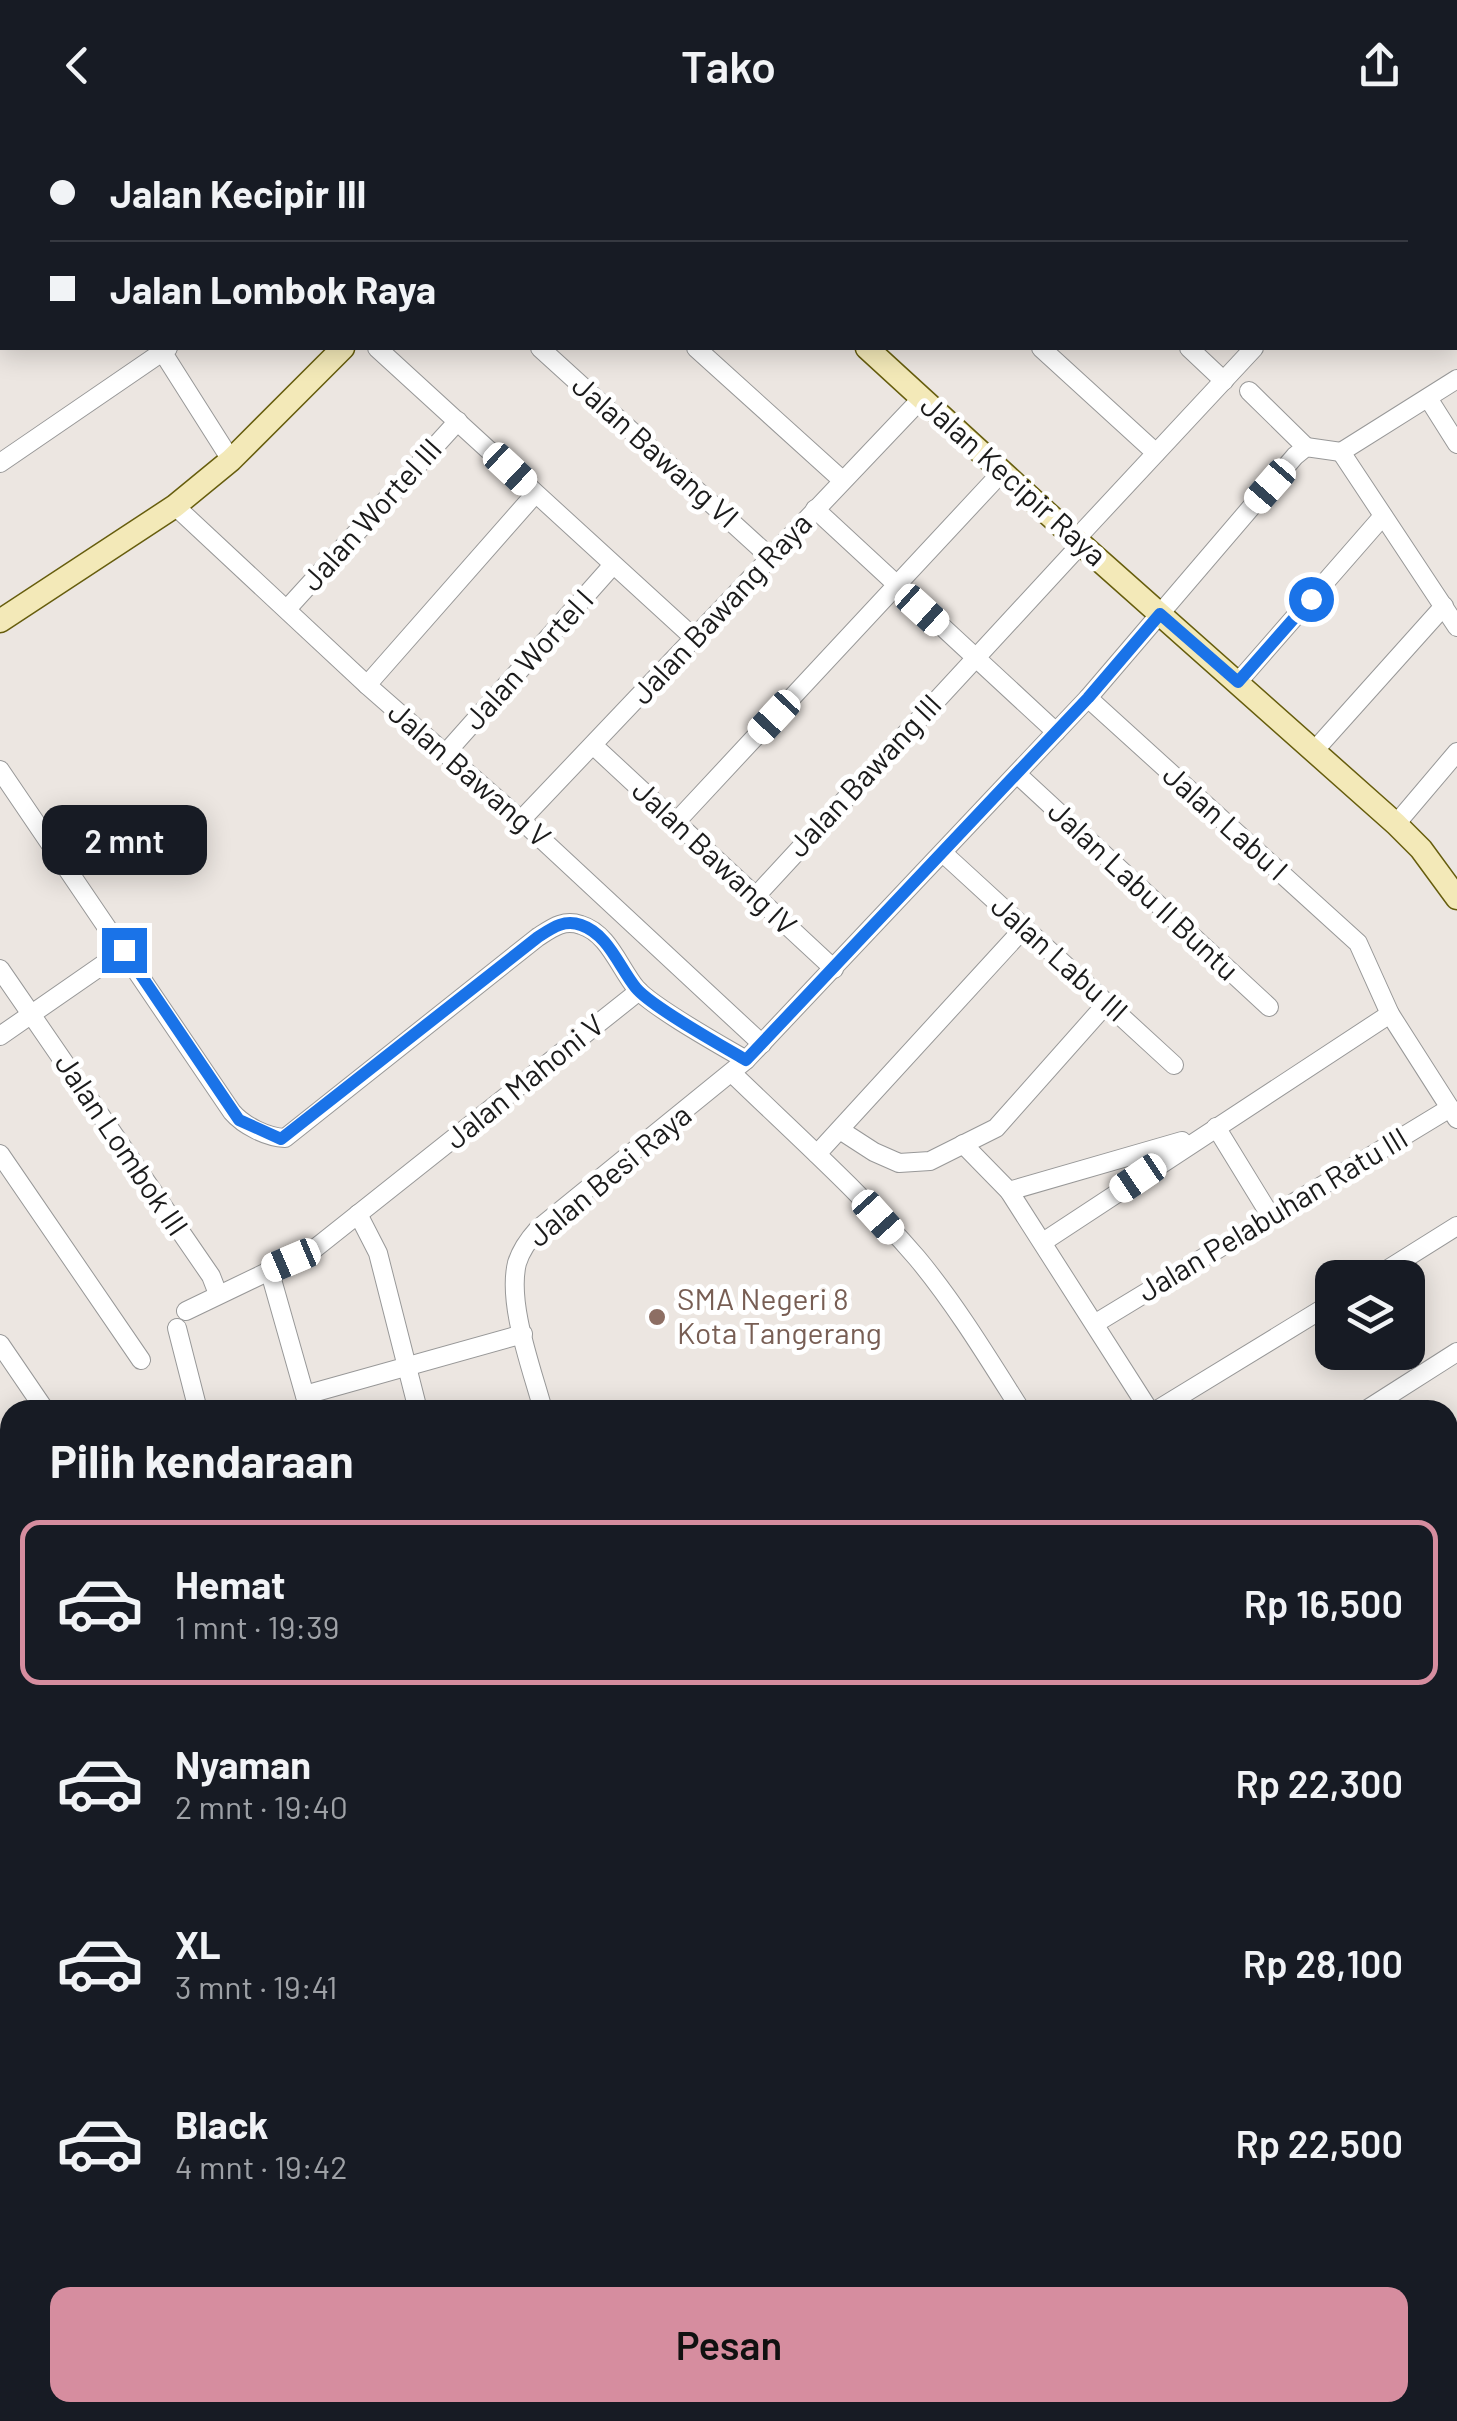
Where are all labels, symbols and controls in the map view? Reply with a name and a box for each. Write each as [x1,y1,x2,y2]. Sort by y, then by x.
icon: back [50,38,105,93]
text: Tako [681,38,776,92]
icon: share [1352,38,1407,93]
text: Jalan Kecipir III [110,170,367,216]
text: Jalan Lombok Raya [110,266,436,312]
street label: Jalan Bawang VI [566,367,747,535]
street label: Jalan Kecipir Raya [914,387,1115,572]
street label: Jalan Wortel III [293,430,448,597]
car [478,438,542,500]
car [1239,454,1301,518]
street label: Jalan Bawang Raya [623,505,818,711]
route start [1289,577,1334,622]
car [890,579,954,641]
street label: Jalan Wortel I [455,581,600,736]
car [743,685,805,749]
street label: Jalan Bawang III [779,686,948,863]
street label: Jalan Bawang V [382,693,559,854]
street label: Jalan Labu I [1156,756,1296,887]
street label: Jalan Bawang IV [626,771,805,942]
street label: Jalan Labu II Buntu [1042,792,1247,987]
callout: 2 mnt [42,805,206,875]
text: 2 mnt [85,821,164,859]
street label: Jalan Labu III [985,887,1136,1028]
route end [102,928,147,973]
street label: Jalan Mahoni V [437,1006,610,1155]
street label: Jalan Lombok III [48,1046,197,1242]
street label: Jalan Besi Raya [520,1096,698,1253]
street label: Jalan Pelabuhan Ratu III [1130,1118,1413,1308]
car [1105,1149,1171,1207]
car [847,1185,909,1249]
car [258,1234,324,1286]
map controls [1315,1260,1425,1370]
button: layers [1315,1260,1425,1370]
place label: SMA Negeri 8 Kota Tangerang [677,1280,882,1350]
marker: SMA Negeri 8 Kota Tangerang [646,1306,668,1328]
text: Pilih kendaraan [50,1433,354,1487]
icon: car [55,1558,145,1648]
text: Hemat [175,1561,285,1607]
text: Rp 16,500 [1244,1580,1403,1626]
text: 1 mnt · 19:39 [175,1607,339,1645]
icon: car [55,1738,145,1828]
text: Nyaman [175,1741,311,1787]
text: Rp 22,300 [1235,1760,1403,1806]
text: 2 mnt · 19:40 [175,1787,348,1825]
icon: car [55,1918,145,2008]
text: XL [175,1921,221,1967]
text: Rp 28,100 [1243,1940,1403,1986]
text: 3 mnt · 19:41 [175,1967,337,2005]
icon: car [55,2098,145,2188]
text: Black [175,2101,269,2147]
text: Rp 22,500 [1235,2120,1403,2166]
text: 4 mnt · 19:42 [175,2147,347,2185]
button: Pesan [50,2287,1408,2402]

